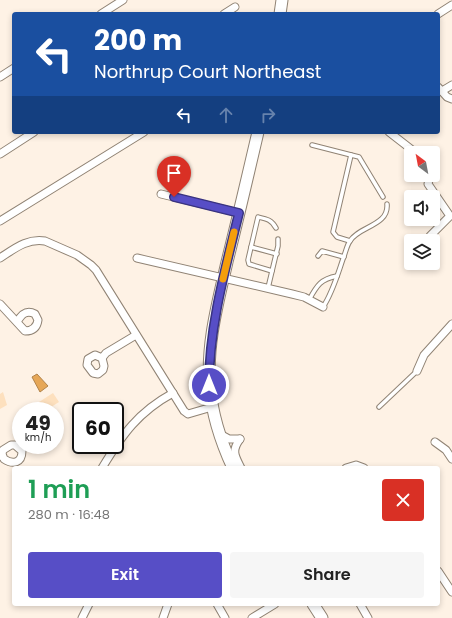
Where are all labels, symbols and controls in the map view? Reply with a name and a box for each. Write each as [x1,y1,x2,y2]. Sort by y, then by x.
text: 200 m [94,21,182,60]
icon: left [28,28,80,80]
text: Northrup Court Northeast [94,59,321,84]
icon: left [173,104,195,126]
icon: ahead [215,104,237,126]
icon: right [257,104,279,126]
north arrow [404,146,440,182]
map controls [404,146,440,270]
pin [157,156,191,197]
icon: arrive [163,162,185,184]
button: sound [404,190,440,226]
button: layers [404,234,440,270]
position arrow [188,364,230,406]
speed limit sign: 60 [72,402,124,454]
text: 49 [25,409,51,437]
text: km/h [25,430,51,445]
text: 1 min [28,473,90,506]
button: close [382,479,424,521]
text: 280 m · 16:48 [28,505,110,524]
button: Exit [28,552,222,598]
button: Share [230,552,424,598]

